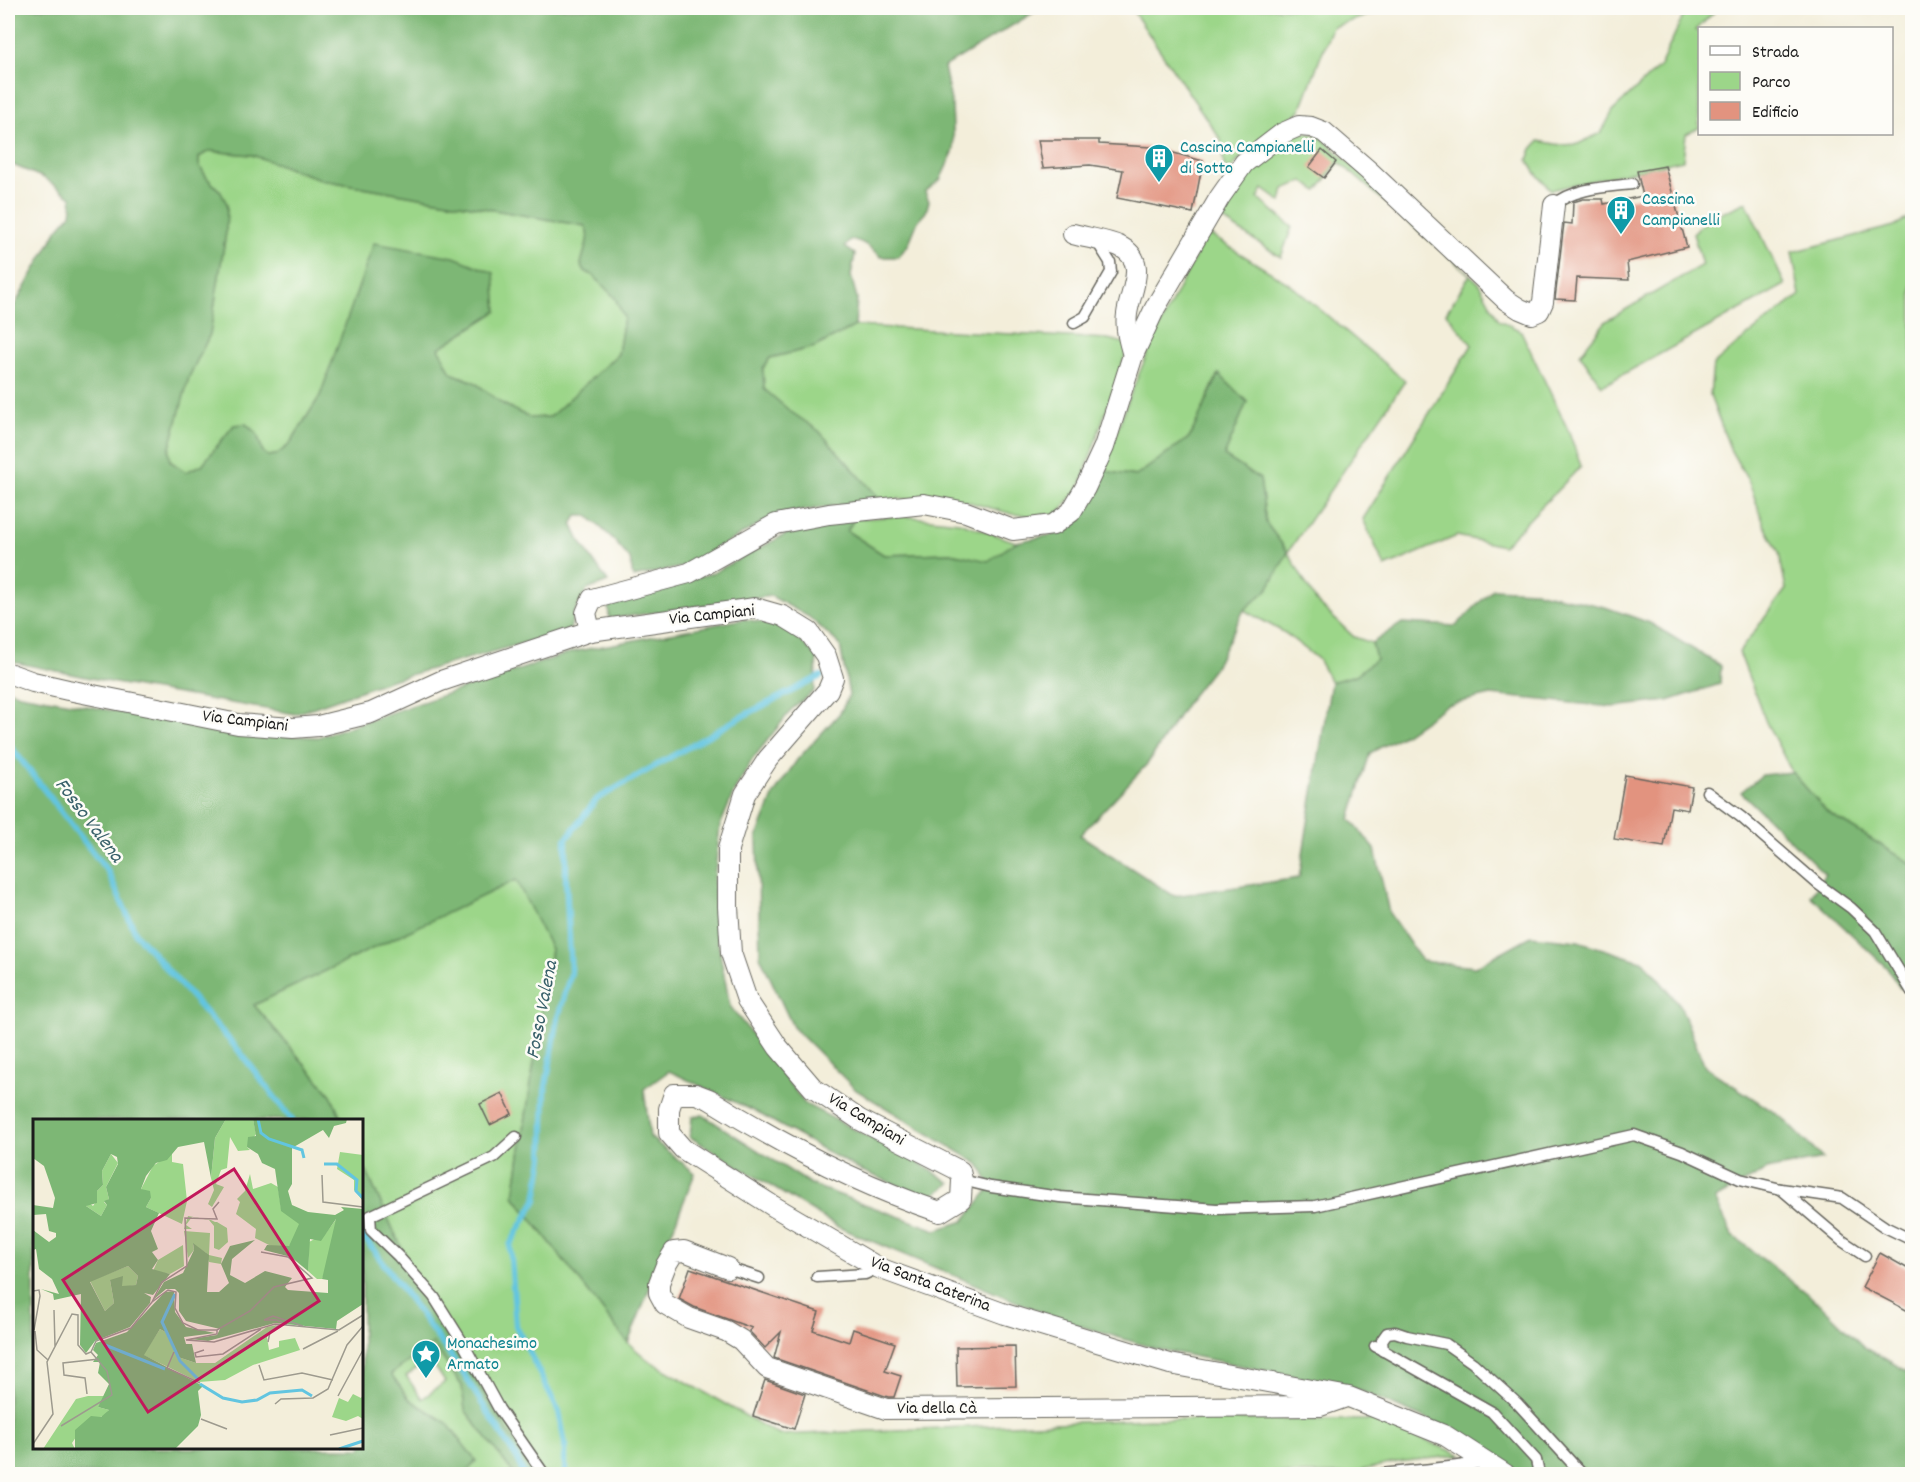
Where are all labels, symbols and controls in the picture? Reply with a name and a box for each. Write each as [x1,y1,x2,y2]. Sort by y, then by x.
legend [1698,27,1893,135]
text: Strada [1752,41,1799,66]
text: Parco [1752,71,1791,96]
text: Edificio [1752,101,1799,126]
place label: Cascina Campianelli di Sotto [1180,136,1314,182]
building icon: Cascina Campianelli di Sotto [1143,142,1175,184]
place label: Cascina Campianelli [1642,188,1720,234]
building icon: Cascina Campianelli [1605,194,1637,236]
street label: Via Campiani [668,599,756,633]
street label: Via Campiani [201,704,289,740]
water label: Fosso Valena [47,773,130,870]
water label: Fosso Valena [520,957,567,1061]
street label: Via Campiani [823,1087,909,1153]
inset map [33,1119,363,1449]
street label: Via Santa Caterina [866,1251,994,1320]
place label: Monachesimo Armato [447,1332,537,1378]
place icon: Monachesimo Armato [410,1338,442,1380]
street label: Via della Cà [897,1397,977,1422]

